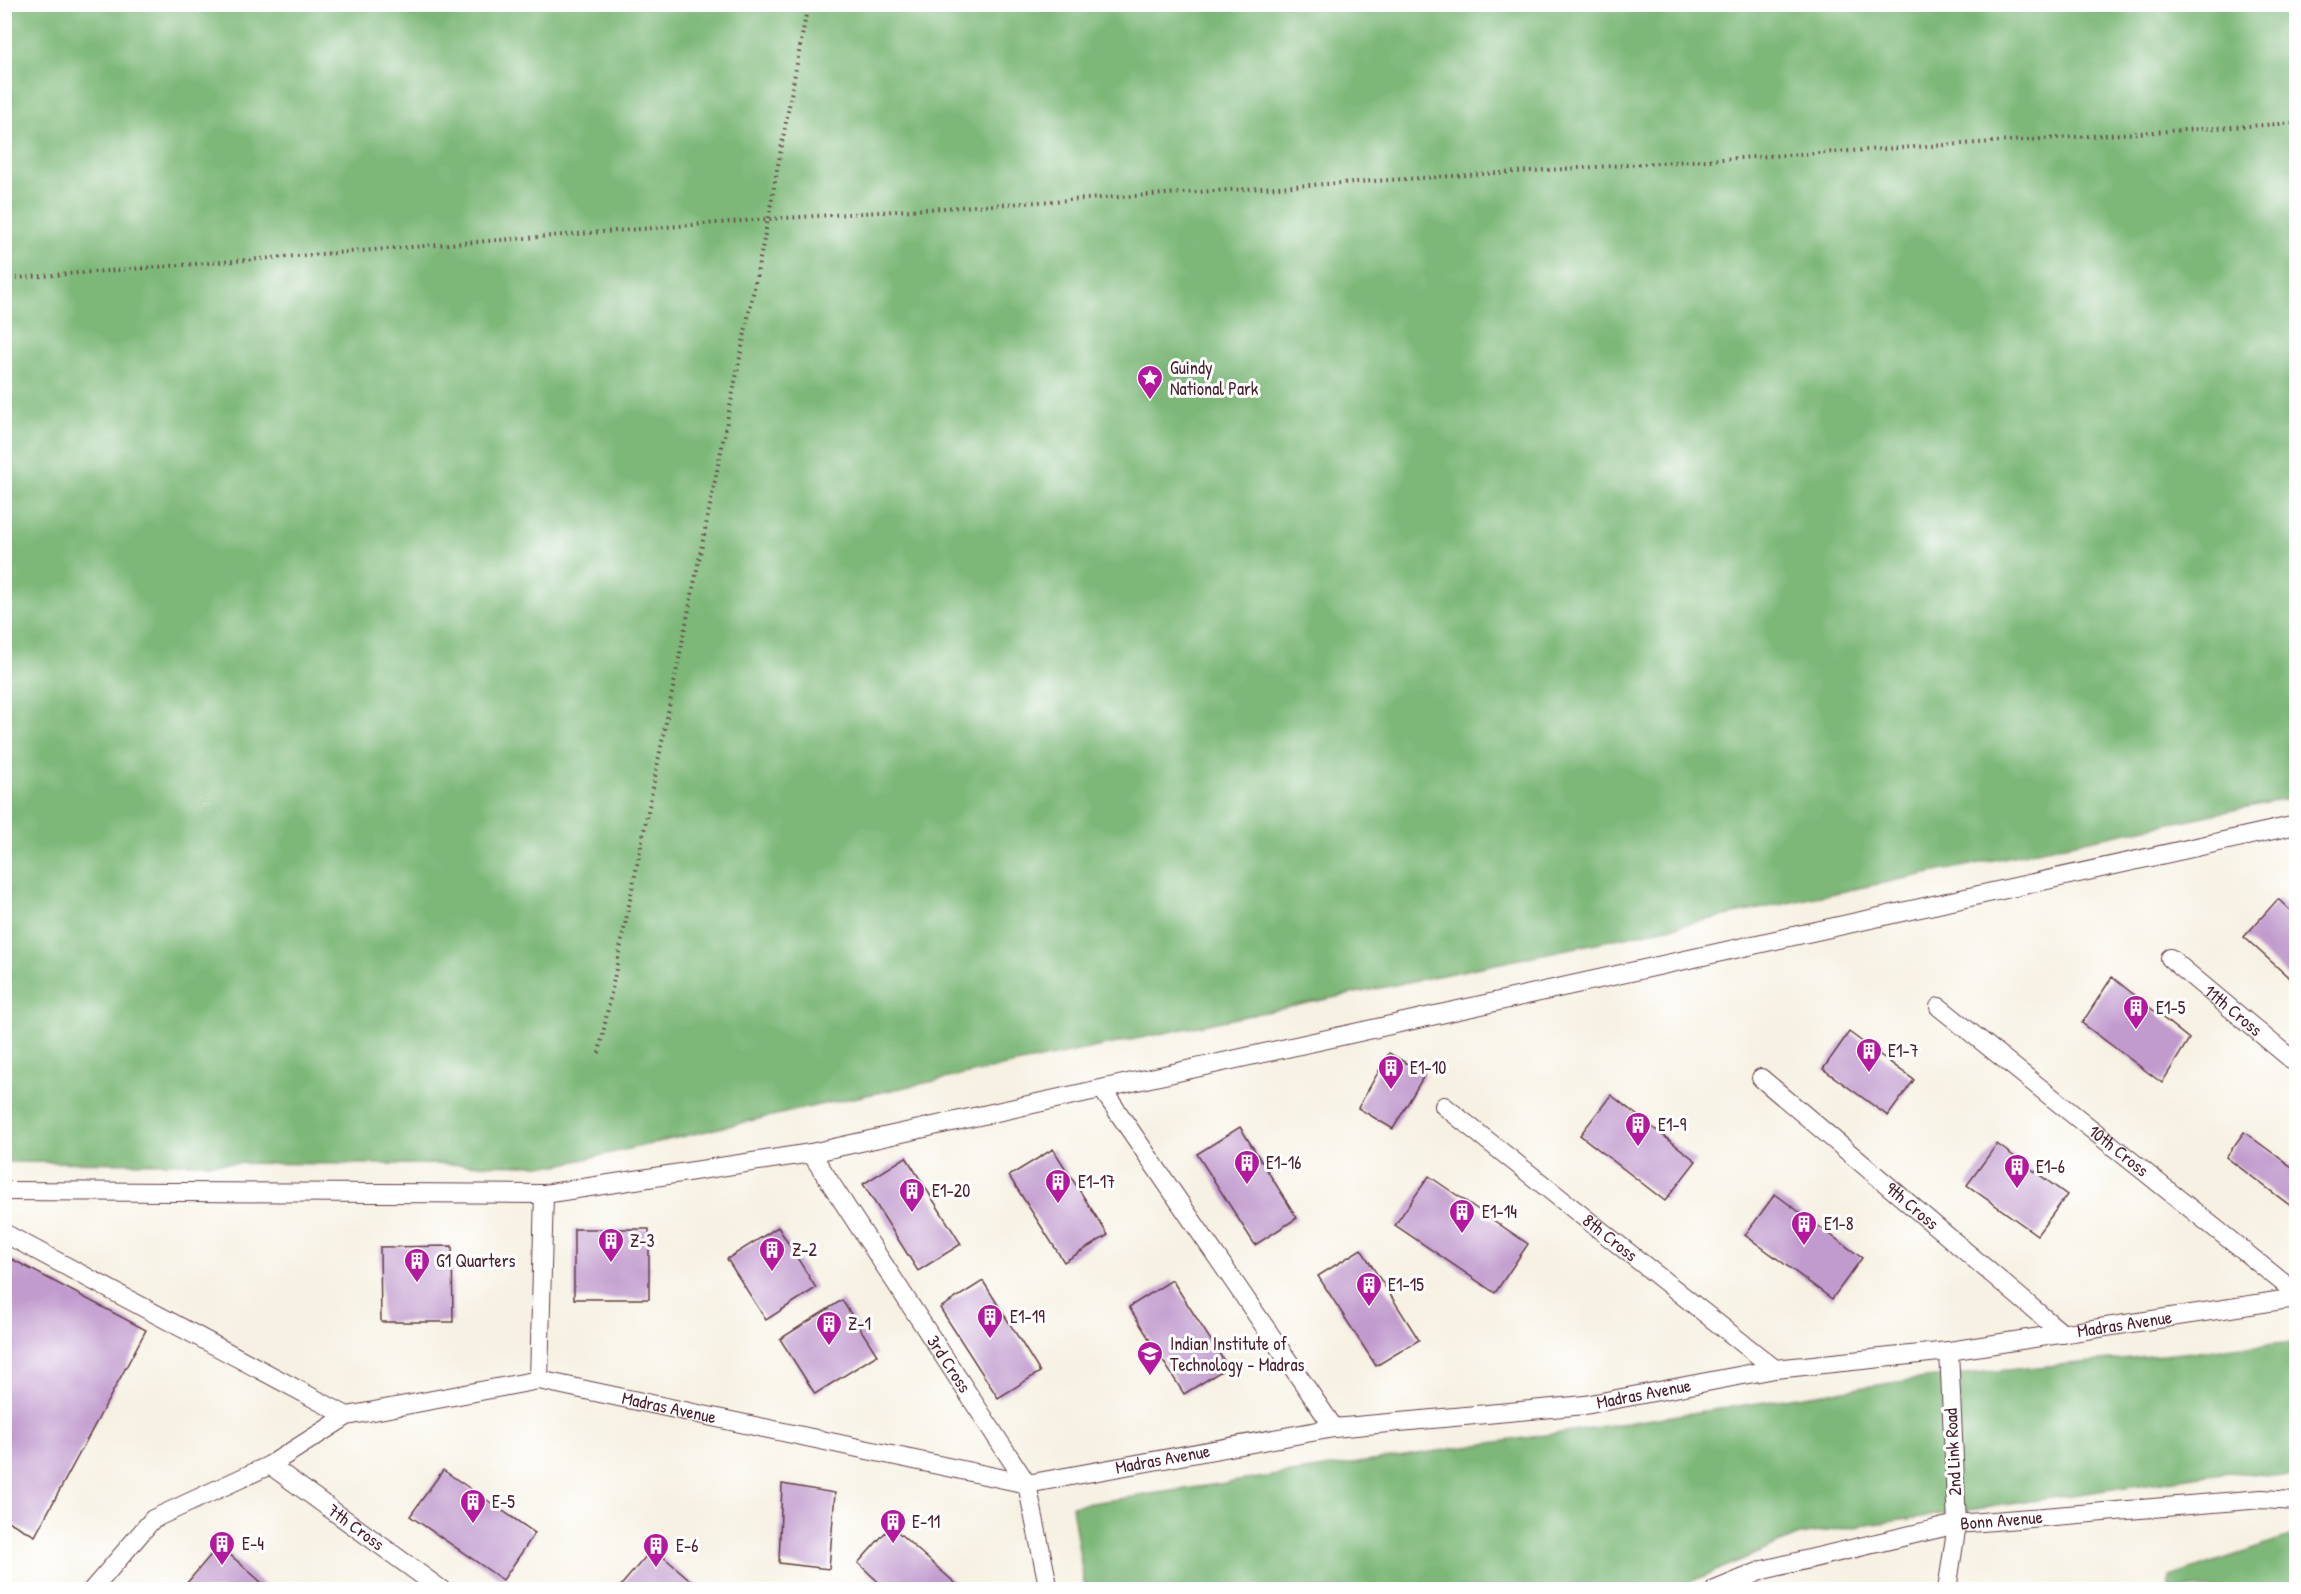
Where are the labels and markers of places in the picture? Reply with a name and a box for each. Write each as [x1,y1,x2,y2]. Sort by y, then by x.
place label: Guindy National Park [1170,355,1259,401]
place icon: Guindy National Park [1135,363,1165,401]
building icon: E1-5 [2121,993,2151,1031]
place label: E1-5 [2156,995,2186,1020]
building icon: E1-7 [1854,1036,1884,1074]
place label: E1-7 [1888,1038,1919,1063]
building icon: E1-10 [1376,1053,1406,1091]
place label: E1-10 [1410,1055,1446,1080]
building icon: E1-9 [1623,1110,1653,1148]
place label: E1-9 [1658,1112,1687,1137]
building icon: E1-16 [1232,1148,1262,1186]
place label: E1-16 [1266,1150,1301,1175]
building icon: E1-6 [2002,1152,2032,1190]
place label: E1-6 [2036,1154,2065,1179]
building icon: E1-17 [1043,1167,1073,1205]
place label: E1-17 [1078,1169,1115,1194]
building icon: E1-20 [897,1176,927,1214]
place label: E1-20 [932,1178,970,1203]
building icon: E1-14 [1447,1197,1477,1235]
place label: E1-14 [1482,1199,1517,1224]
building icon: E1-8 [1789,1209,1819,1247]
place label: E1-8 [1824,1211,1854,1236]
building icon: Z-3 [596,1226,626,1264]
place label: Z-3 [630,1228,654,1253]
building icon: Z-2 [757,1235,787,1273]
place label: Z-2 [792,1237,817,1262]
building icon: G1 Quarters [402,1246,432,1284]
place label: G1 Quarters [436,1248,516,1273]
building icon: E1-15 [1354,1270,1384,1308]
place label: E1-15 [1388,1272,1424,1297]
building icon: E1-19 [975,1302,1005,1340]
place label: E1-19 [1010,1304,1045,1329]
building icon: Z-1 [814,1309,844,1347]
place label: Z-1 [848,1311,871,1336]
place label: Indian Institute of Technology - Madras [1170,1331,1305,1377]
school or university icon: Indian Institute of Technology - Madras [1135,1339,1165,1377]
building icon: E-5 [458,1487,488,1525]
place label: E-5 [492,1489,515,1514]
building icon: E-11 [878,1507,908,1545]
place label: E-11 [912,1509,940,1534]
building icon: E-4 [207,1529,237,1567]
place label: E-4 [242,1531,264,1556]
building icon: E-6 [641,1531,671,1569]
place label: E-6 [676,1533,698,1558]

